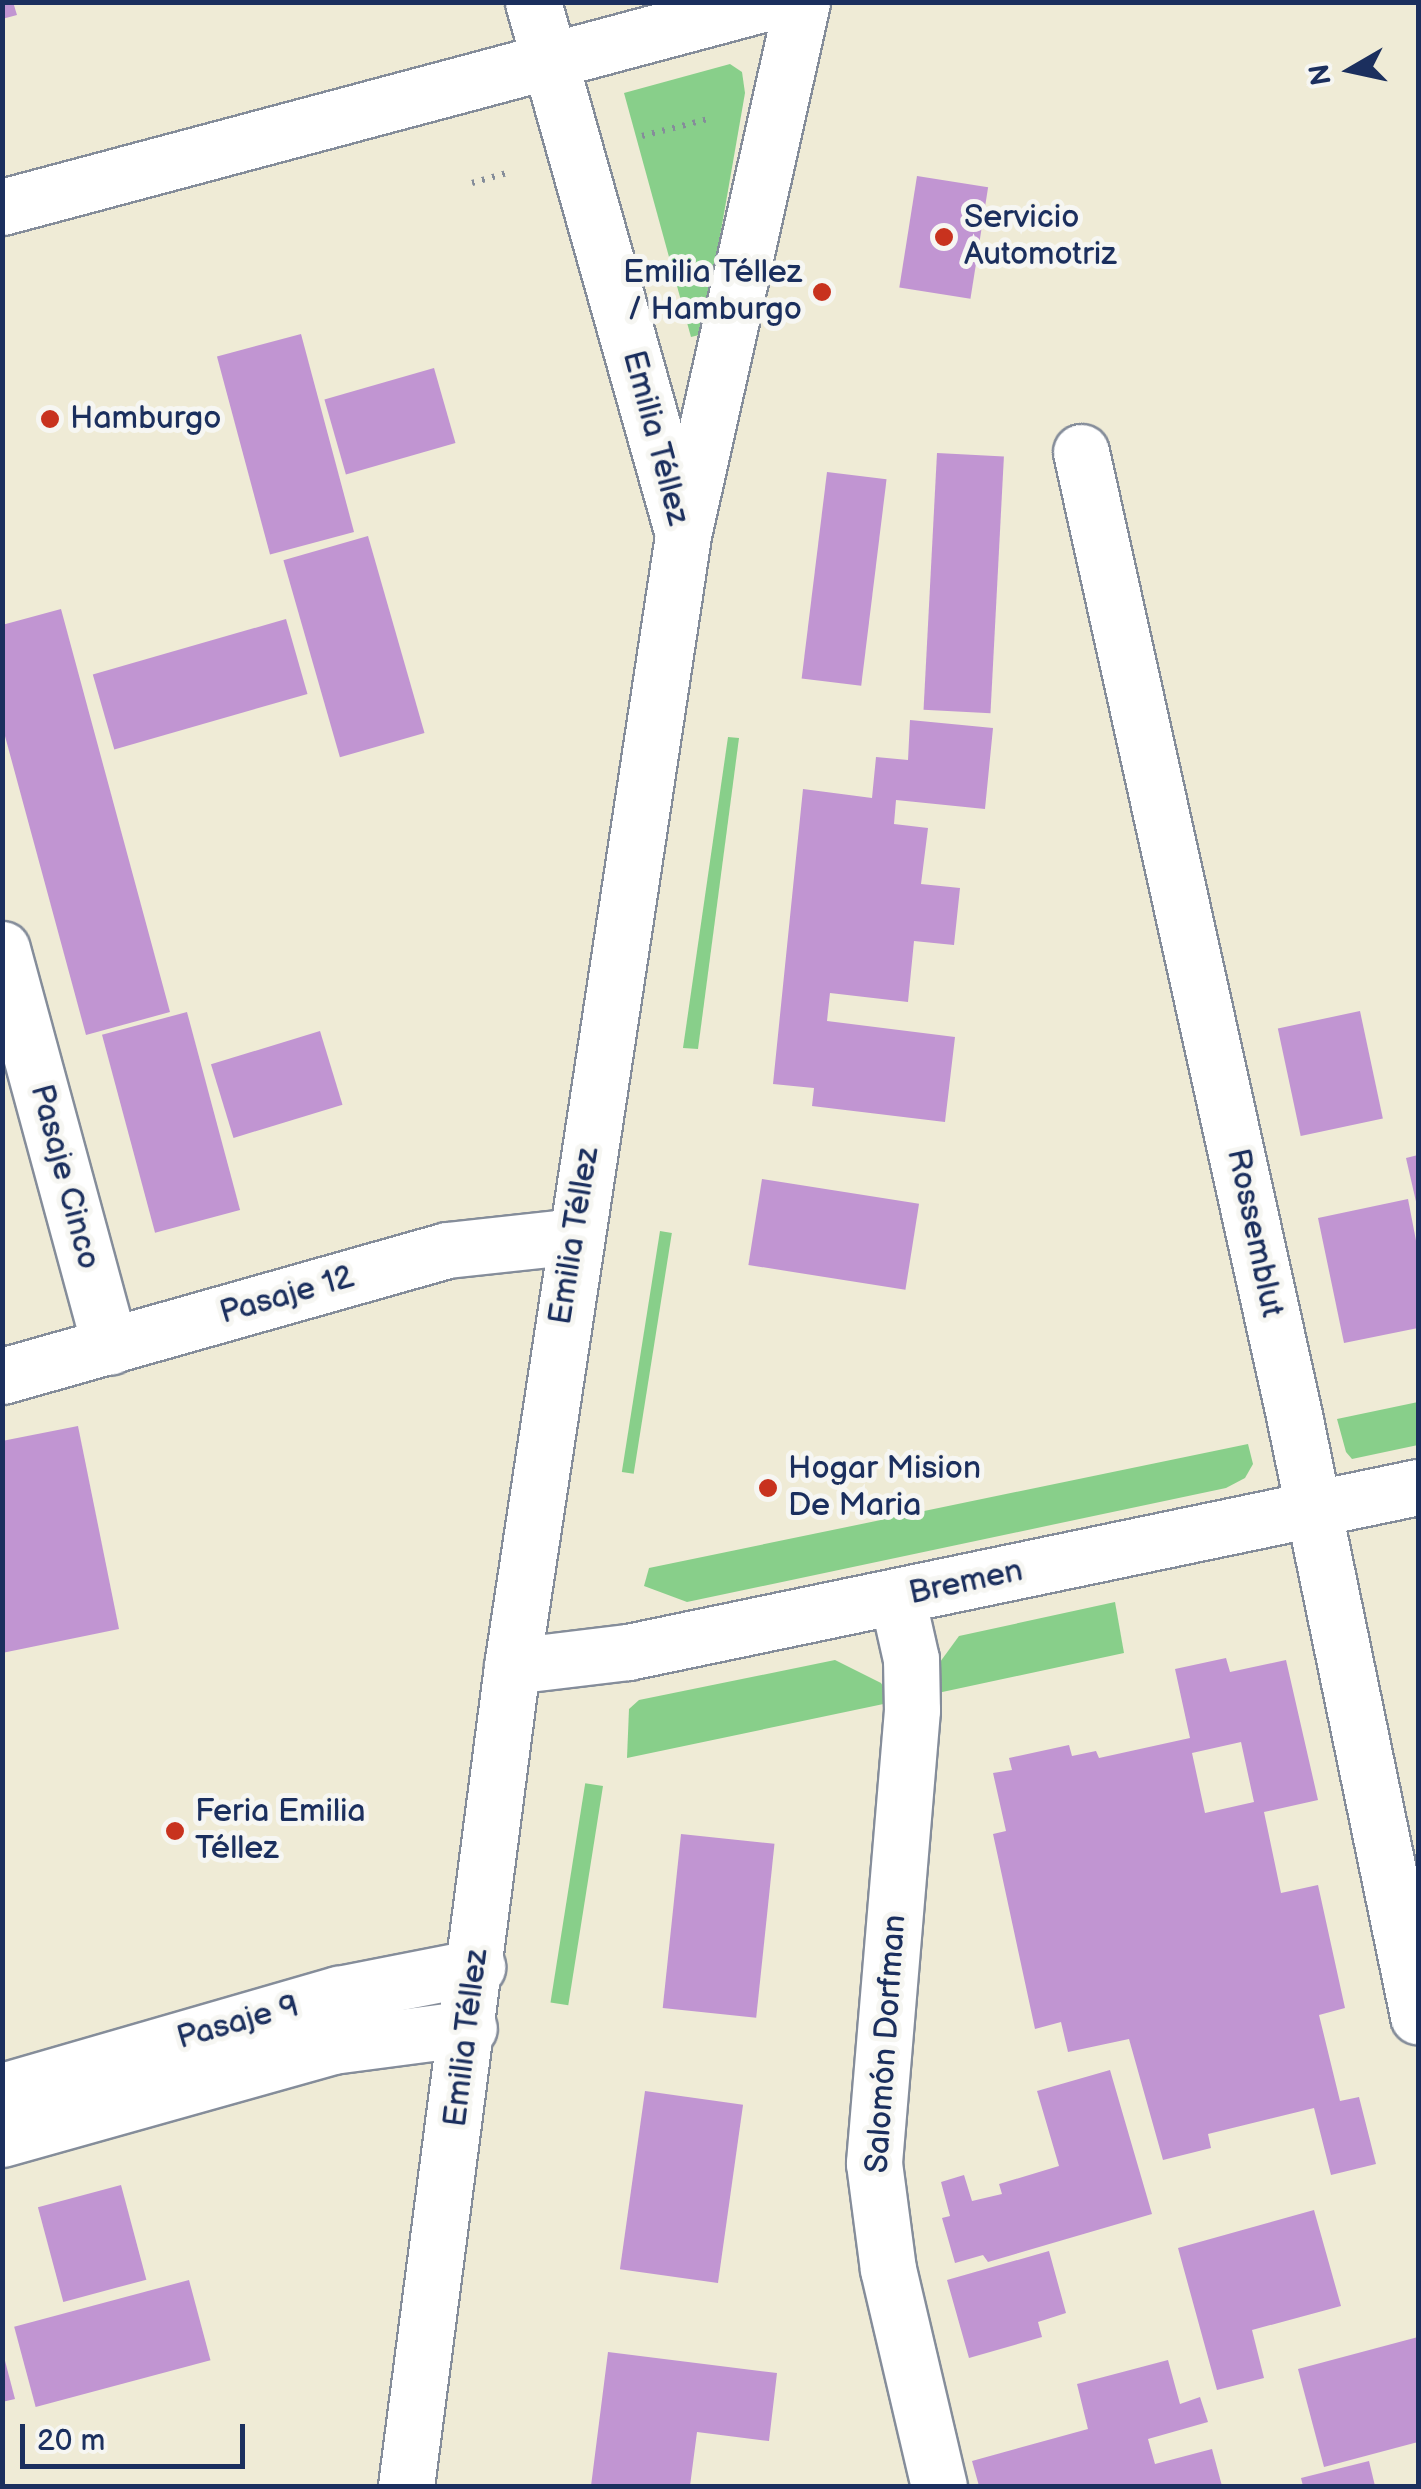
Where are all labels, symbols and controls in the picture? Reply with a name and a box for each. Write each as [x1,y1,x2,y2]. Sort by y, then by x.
north arrow [1301,20,1401,120]
text: N [1303,62,1339,88]
place label: Servicio Automotriz [964,200,1117,275]
marker: Servicio Automotriz [933,226,955,248]
place label: Emilia Téllez / Hamburgo [622,255,802,330]
marker: Emilia Téllez / Hamburgo [811,281,833,303]
street label: Emilia Téllez [613,346,697,530]
place label: Hamburgo [70,400,221,438]
marker: Hamburgo [39,408,61,430]
street label: Pasaje Cinco [21,1080,107,1274]
street label: Emilia Téllez [542,1144,608,1328]
street label: Rossemblut [1217,1145,1291,1321]
street label: Pasaje 12 [216,1259,358,1333]
place label: Hogar Mision De Maria [788,1451,981,1526]
marker: Hogar Mision De Maria [757,1477,779,1499]
street label: Bremen [906,1552,1026,1614]
place label: Feria Emilia Téllez [195,1794,366,1869]
marker: Feria Emilia Téllez [164,1820,186,1842]
street label: Salomón Dorfman [859,1913,915,2175]
street label: Emilia Téllez [437,1946,497,2130]
street label: Pasaje 9 [173,1987,303,2059]
scale bar [25,2404,250,2466]
text: 20 m [37,2423,105,2459]

